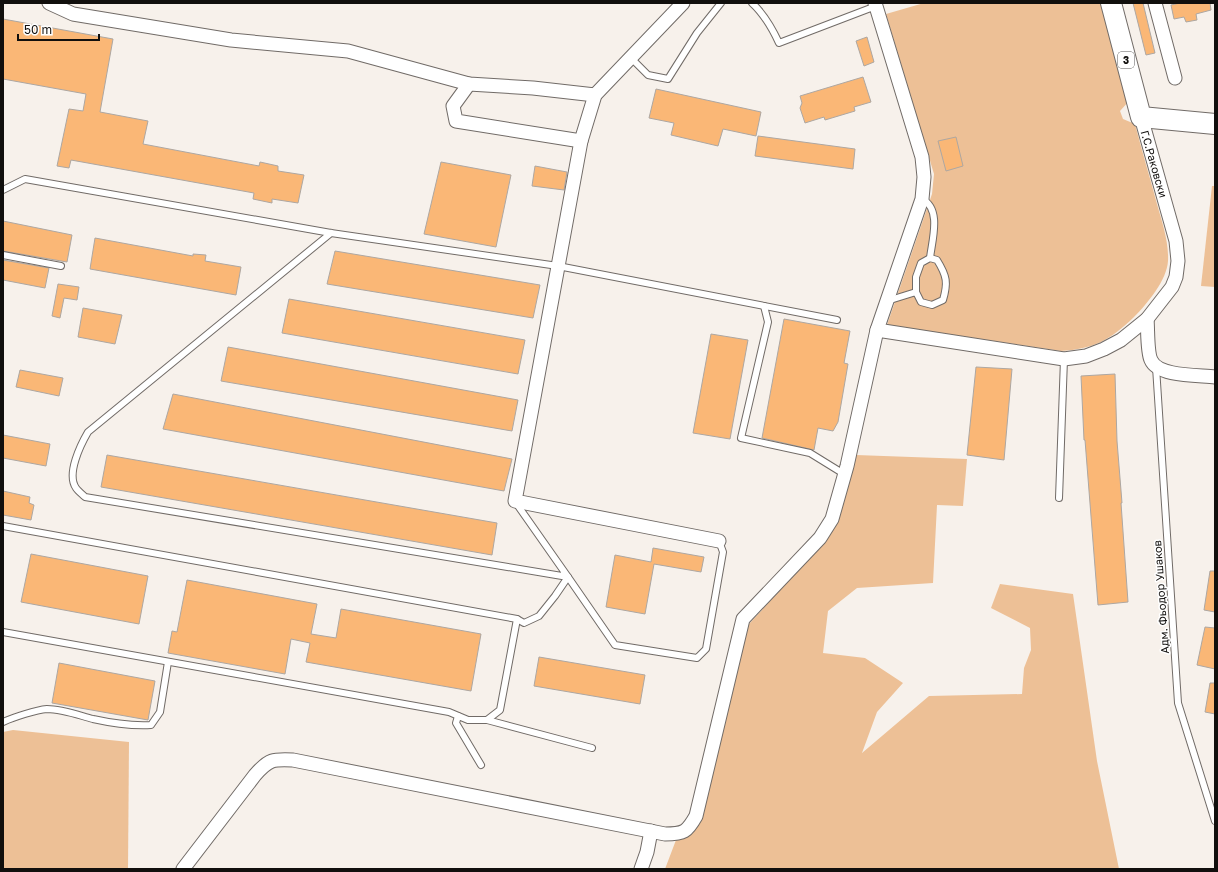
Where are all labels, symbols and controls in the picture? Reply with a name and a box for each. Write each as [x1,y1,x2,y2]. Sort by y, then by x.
scale bar [18,16,99,42]
text: 50 m [24,22,52,37]
road number: 3 [1118,52,1134,68]
street label: Г.С.Раковски [1139,129,1170,199]
street label: Адм. Фьодор Ушаков [1150,540,1171,654]

